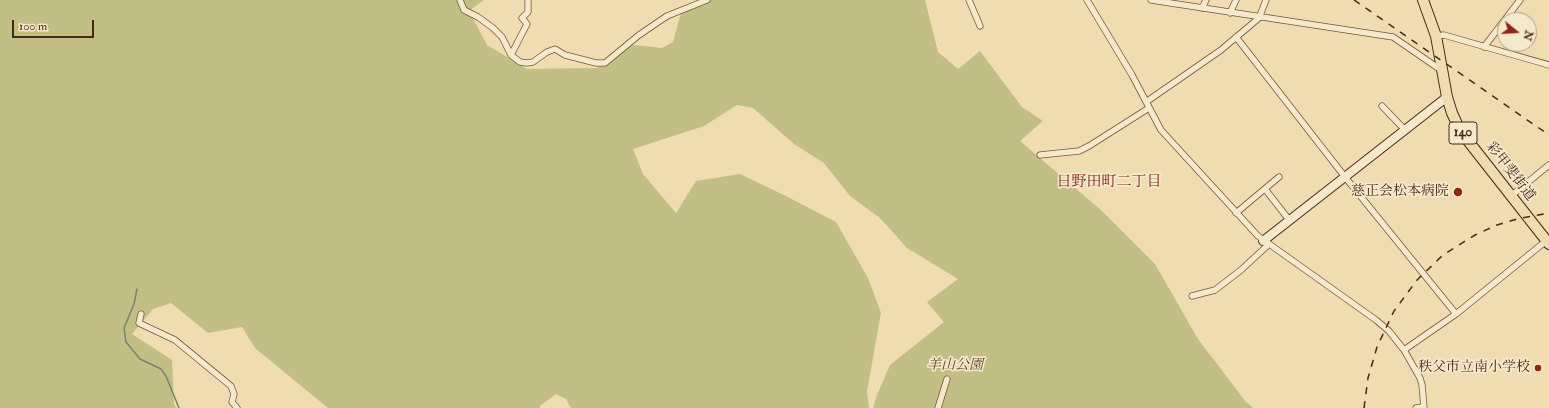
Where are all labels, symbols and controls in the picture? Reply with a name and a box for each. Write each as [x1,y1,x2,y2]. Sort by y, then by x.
scale bar [14,12,96,38]
north arrow [1497,12,1537,52]
text: 100 m [19,19,47,34]
text: N [1520,29,1536,42]
road number: 140 [1449,122,1477,144]
street label: 彩甲斐街道 [1482,139,1538,205]
district label: 日野田町二丁目 [1057,174,1161,192]
place label: 慈正会松本病院 [1351,184,1449,200]
marker: 慈正会松本病院 [1452,186,1464,198]
park label: 羊山公園 [927,358,983,374]
place label: 秩父市立南小学校 [1418,360,1530,376]
marker: 秩父市立南小学校 [1533,363,1543,373]

